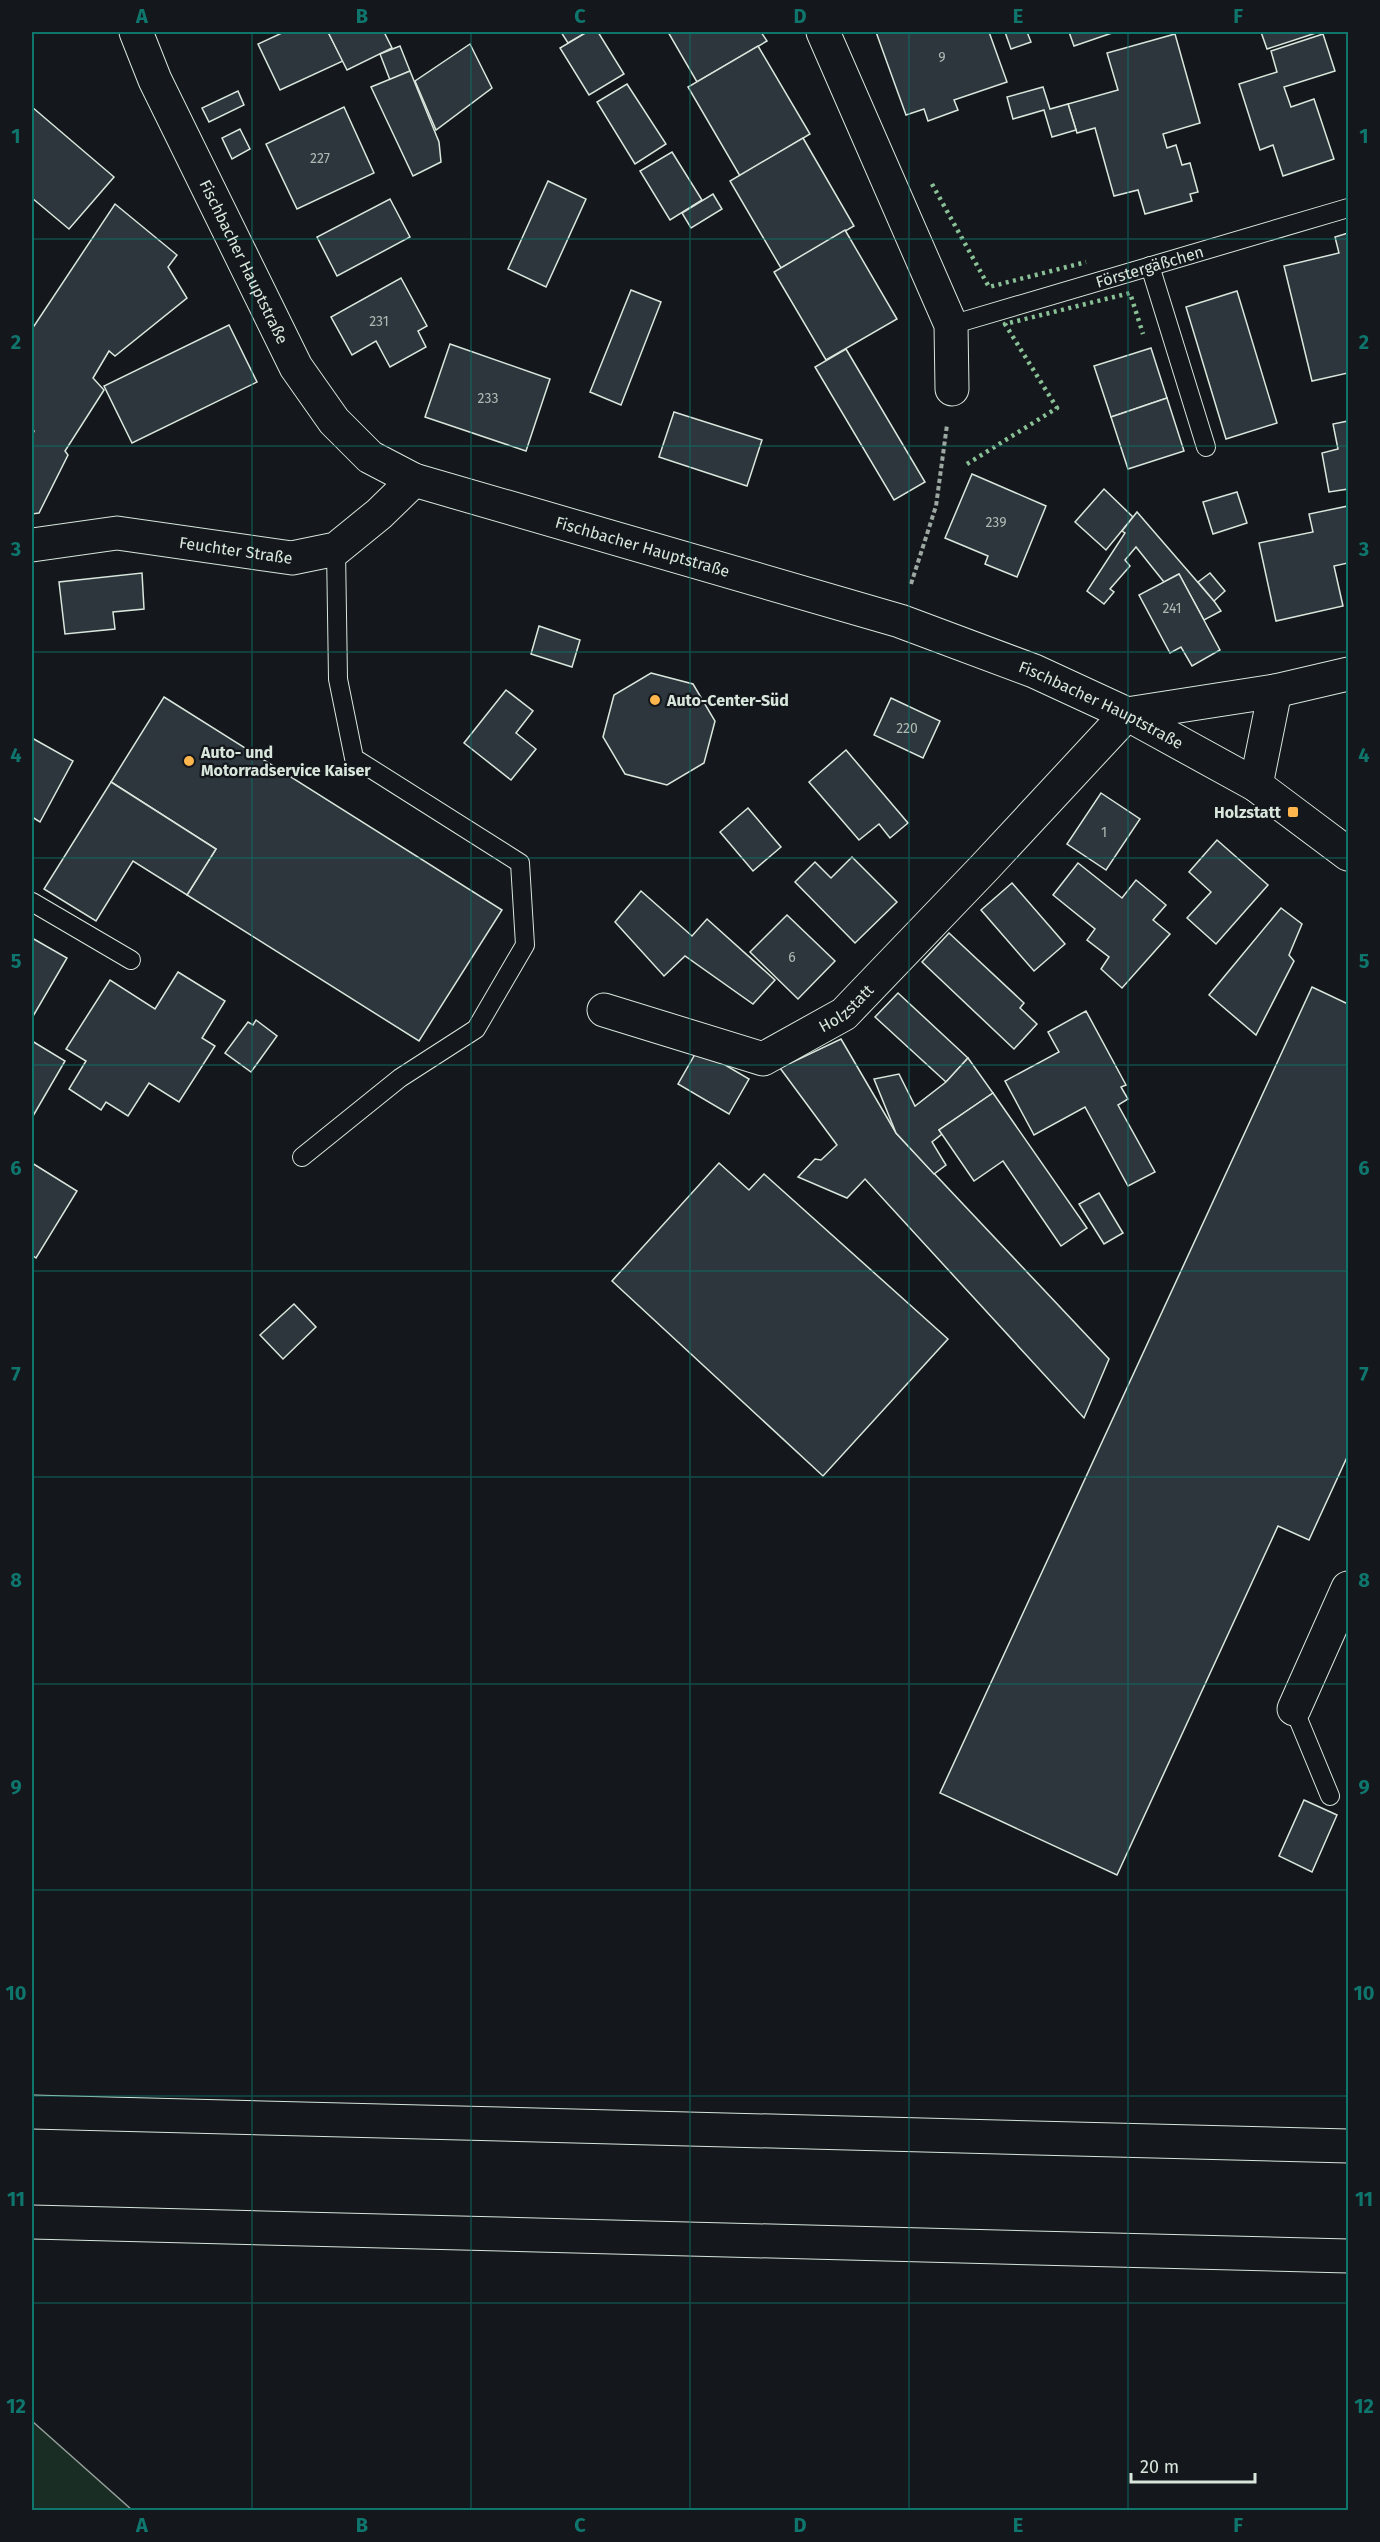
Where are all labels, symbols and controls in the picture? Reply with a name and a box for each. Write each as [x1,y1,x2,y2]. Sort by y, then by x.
text: A [135,4,149,28]
text: B [356,4,368,28]
text: C [574,4,586,28]
text: D [793,4,807,28]
text: E [1013,4,1023,28]
text: F [1233,4,1243,28]
house number: 9 [938,49,946,66]
text: 1 [11,124,21,148]
text: 1 [1359,124,1369,148]
house number: 227 [310,150,330,167]
street label: Fischbacher Hauptstraße [195,177,292,347]
street label: Förstergäßchen [1093,242,1206,292]
house number: 231 [369,313,389,330]
text: 2 [11,330,21,354]
text: 2 [1359,330,1369,354]
house number: 233 [478,390,498,407]
street label: Fischbacher Hauptstraße [553,513,732,581]
house number: 239 [985,514,1007,531]
street label: Feuchter Straße [178,533,294,568]
text: 3 [10,537,21,561]
text: 3 [1358,537,1369,561]
house number: 241 [1162,600,1182,617]
street label: Fischbacher Hauptstraße [1016,657,1186,753]
place label: Auto-Center-Süd [666,691,789,710]
marker: Auto-Center-Süd [648,693,662,707]
house number: 220 [896,720,918,737]
text: 4 [10,743,22,767]
place label: Auto- und Motorradservice Kaiser [200,743,371,780]
text: 4 [1358,743,1370,767]
marker: Auto- und Motorradservice Kaiser [182,754,196,768]
place label: Holzstatt [1214,803,1282,822]
marker: Holzstatt [1286,805,1300,819]
house number: 1 [1101,824,1107,841]
text: 5 [11,949,22,973]
house number: 6 [788,949,796,966]
text: 5 [1359,949,1370,973]
street label: Holzstatt [815,980,877,1036]
text: 6 [10,1156,22,1180]
text: 6 [1358,1156,1370,1180]
text: 7 [11,1362,21,1386]
text: 7 [1359,1362,1369,1386]
text: 8 [10,1568,22,1592]
text: 8 [1358,1568,1370,1592]
text: 9 [10,1775,22,1799]
text: 9 [1358,1775,1370,1799]
text: 10 [6,1981,26,2005]
text: 10 [1354,1981,1374,2005]
text: 11 [7,2187,25,2211]
text: 11 [1355,2187,1373,2211]
text: 12 [6,2394,26,2418]
text: 12 [1354,2394,1374,2418]
scale bar [1131,2446,1256,2484]
text: 20 m [1140,2456,1179,2478]
text: A [135,2513,149,2537]
text: B [356,2513,368,2537]
text: C [574,2513,586,2537]
text: D [793,2513,807,2537]
text: E [1013,2513,1023,2537]
text: F [1233,2513,1243,2537]

